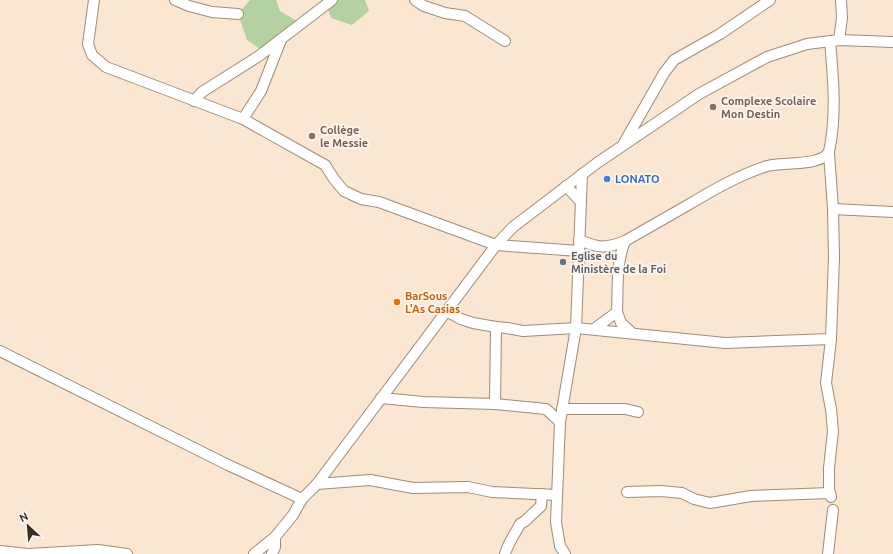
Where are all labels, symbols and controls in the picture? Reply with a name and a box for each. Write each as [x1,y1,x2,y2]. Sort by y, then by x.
place label: Complexe Scolaire Mon Destin [721,95,816,120]
marker: Complexe Scolaire Mon Destin [708,102,718,112]
place label: Collège le Messie [320,124,368,149]
marker: Collège le Messie [307,131,317,141]
place label: LONATO [615,173,660,185]
marker: LONATO [602,174,612,184]
place label: Eglise du Ministère de la Foi [571,250,666,275]
marker: Eglise du Ministère de la Foi [558,257,568,267]
place label: BarSous L'As Casias [405,290,460,315]
marker: BarSous L'As Casias [392,297,402,307]
north arrow [8,506,48,546]
text: N [17,510,30,524]

